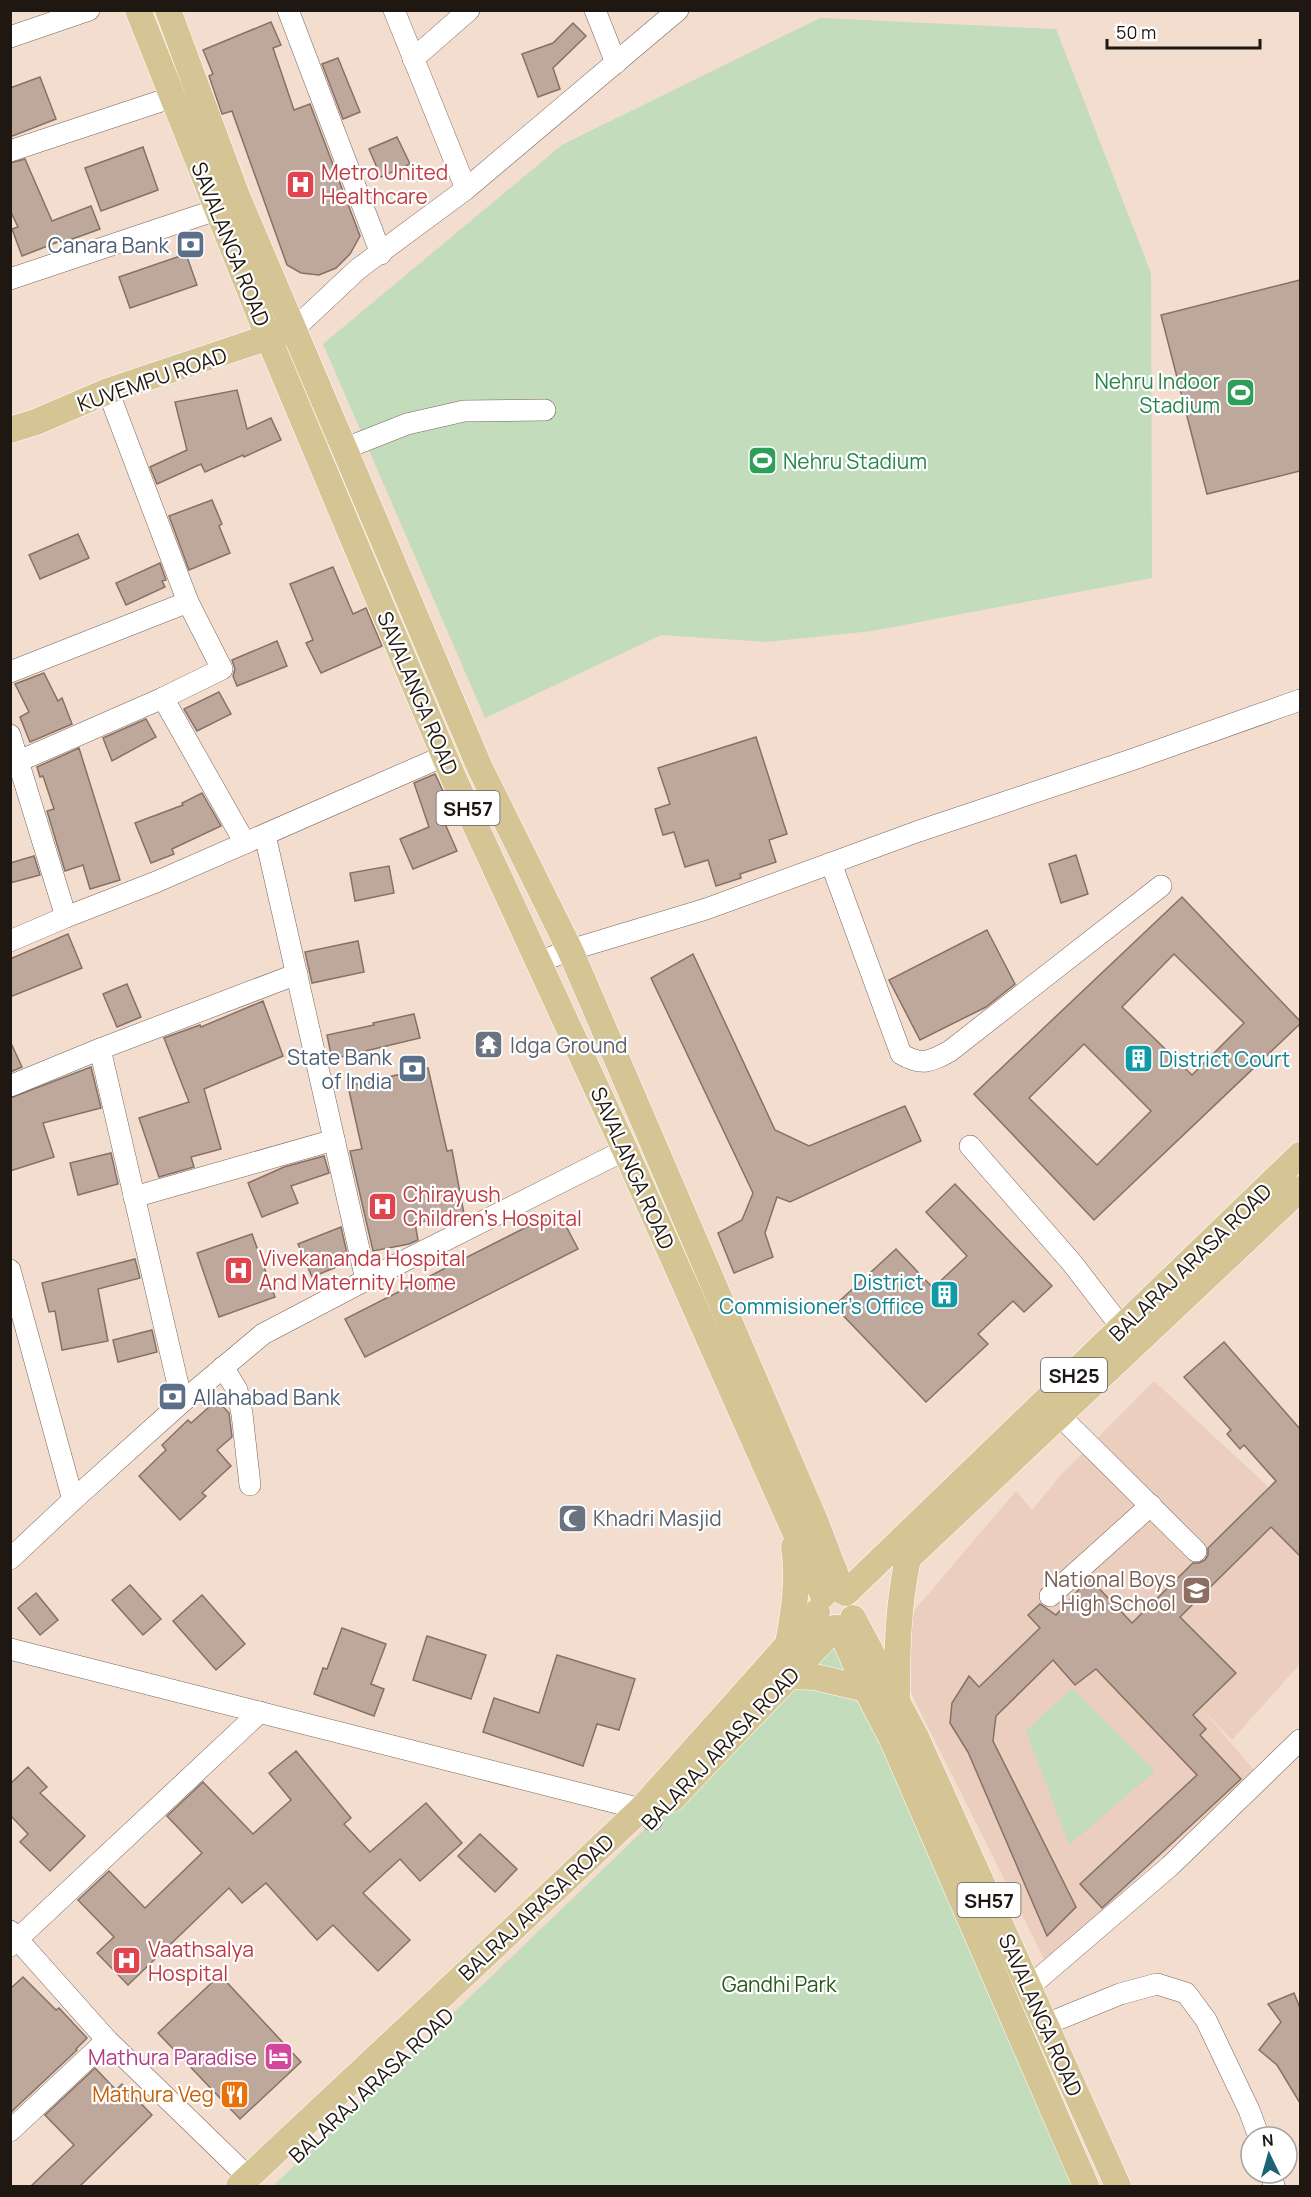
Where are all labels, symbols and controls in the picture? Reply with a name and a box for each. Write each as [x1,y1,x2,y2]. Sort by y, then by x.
scale bar [1107,12,1260,50]
text: 50 m [1116,20,1156,44]
street label: SAVALANGA ROAD [185,158,277,330]
place label: Metro United Healthcare [321,158,448,210]
hospital icon: Metro United Healthcare [284,168,316,200]
bank icon: Canara Bank [174,229,206,261]
place label: Canara Bank [48,231,170,259]
street label: KUVEMPU ROAD [73,340,231,418]
place label: Nehru Indoor Stadium [1094,367,1220,419]
sports icon: Nehru Indoor Stadium [1225,377,1257,409]
sports icon: Nehru Stadium [746,445,778,477]
place label: Nehru Stadium [783,447,927,475]
street label: SAVALANGA ROAD [371,607,465,779]
road number: SH57 [436,791,500,825]
temple icon: Idga Ground [473,1029,505,1061]
place label: Idga Ground [510,1031,628,1059]
place label: State Bank of India [287,1043,393,1095]
building icon: District Court [1122,1043,1154,1075]
place label: District Court [1159,1045,1290,1073]
bank icon: State Bank of India [397,1053,429,1085]
street label: SAVALANGA ROAD [585,1082,681,1254]
street label: BALARAJ ARASA ROAD [1103,1177,1277,1347]
place label: Chirayush Children's Hospital [403,1180,582,1232]
hospital icon: Chirayush Children's Hospital [366,1190,398,1222]
place label: Vivekananda Hospital And Maternity Home [259,1244,466,1296]
hospital icon: Vivekananda Hospital And Maternity Home [222,1254,254,1286]
place label: District Commisioner's Office [719,1268,924,1320]
building icon: District Commisioner's Office [929,1278,961,1310]
road number: SH25 [1041,1358,1107,1392]
bank icon: Allahabad Bank [156,1381,188,1413]
place label: Allahabad Bank [193,1383,341,1411]
mosque icon: Khadri Masjid [556,1502,588,1534]
place label: Khadri Masjid [593,1504,722,1532]
place label: National Boys High School [1044,1565,1176,1617]
school or university icon: National Boys High School [1181,1575,1213,1607]
street label: BALARAJ ARASA ROAD [635,1661,805,1835]
street label: BALRAJ ARASA ROAD [452,1828,620,1986]
road number: SH57 [958,1883,1020,1917]
street label: SAVALANGA ROAD [993,1929,1089,2101]
place label: Vaathsalya Hospital [148,1935,254,1987]
hospital icon: Vaathsalya Hospital [111,1945,143,1977]
park label: Gandhi Park [722,1970,837,1998]
street label: BALARAJ ARASA ROAD [282,2001,460,2169]
hotel icon: Mathura Paradise [262,2041,294,2073]
place label: Mathura Paradise [88,2043,257,2071]
restaurant icon: Mathura Veg [219,2078,251,2110]
place label: Mathura Veg [92,2080,214,2108]
north arrow [1239,2125,1299,2185]
text: N [1261,2129,1274,2152]

